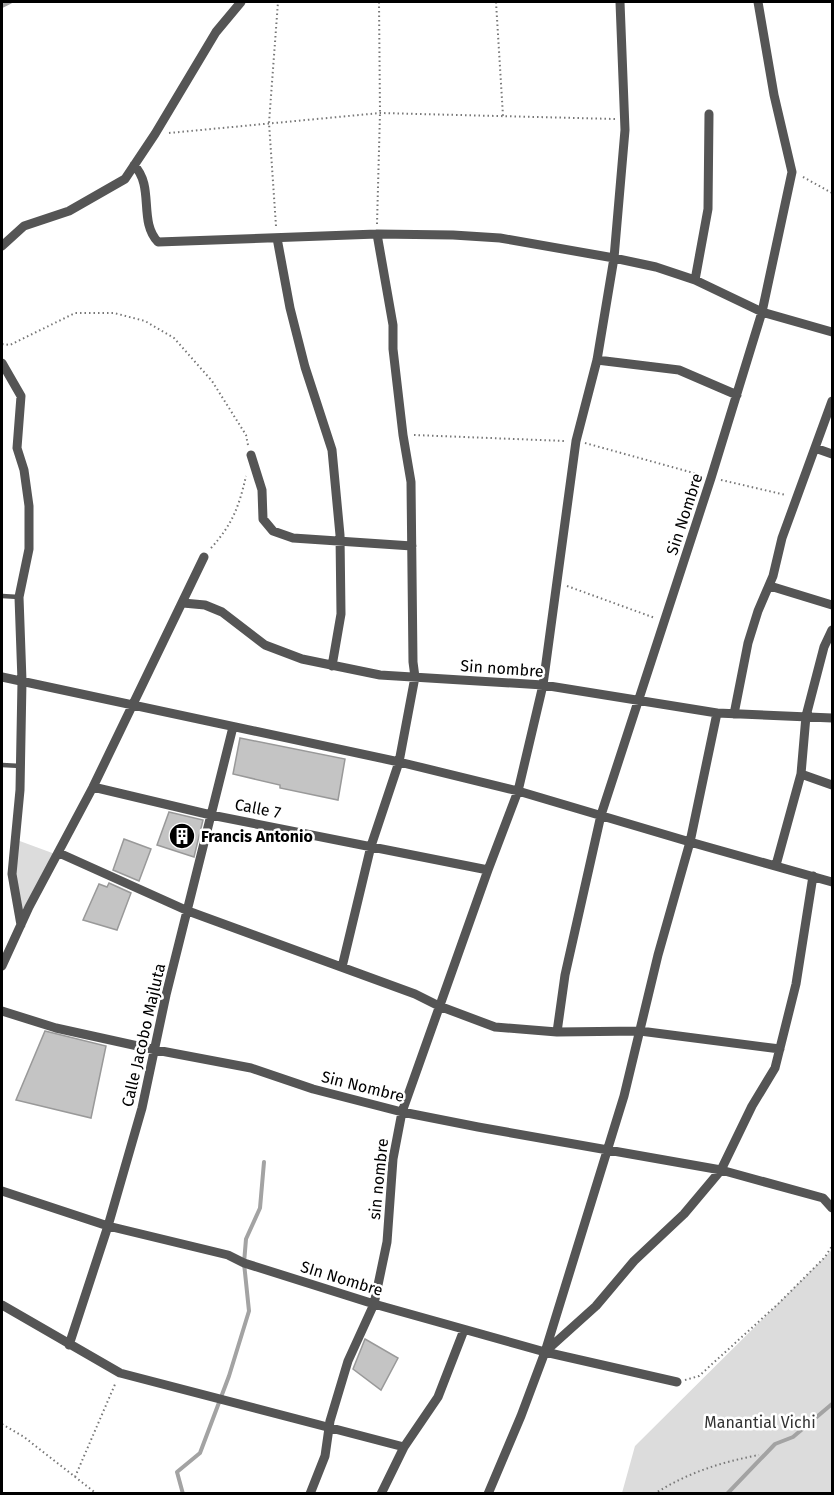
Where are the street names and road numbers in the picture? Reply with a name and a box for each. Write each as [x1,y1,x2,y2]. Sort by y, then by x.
street label: Sin Nombre [662,471,707,557]
street label: Sin nombre [460,656,544,681]
street label: Calle 7 [233,795,283,822]
street label: Calle Jacobo Majluta [118,961,169,1109]
street label: Sin Nombre [319,1067,406,1106]
street label: sin nombre [365,1137,392,1221]
street label: SIn Nombre [298,1257,385,1300]

